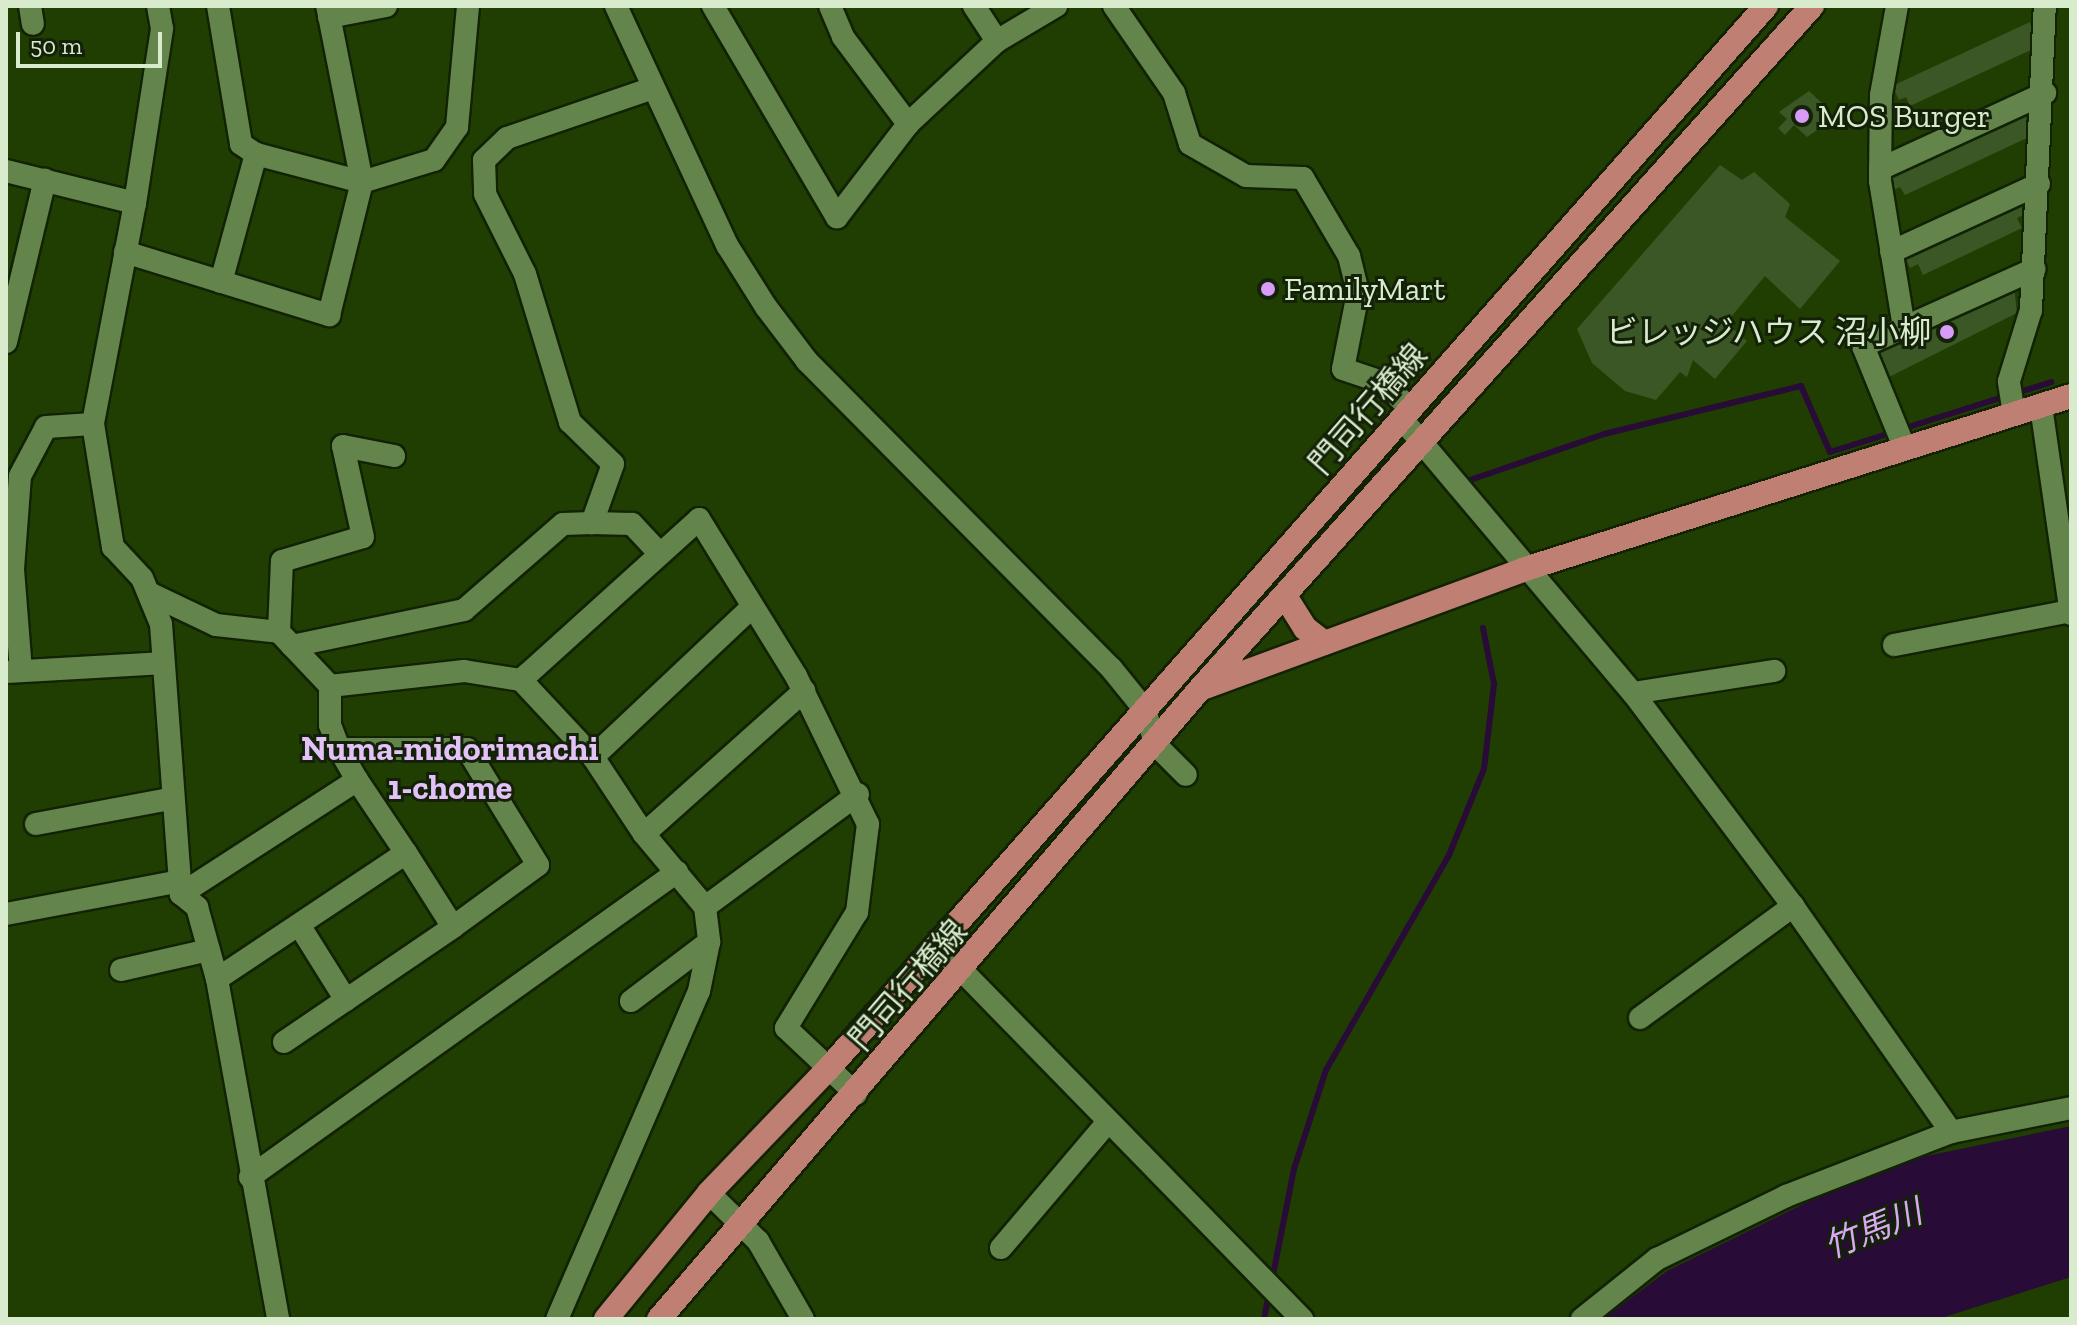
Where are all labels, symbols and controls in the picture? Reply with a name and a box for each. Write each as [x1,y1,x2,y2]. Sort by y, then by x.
scale bar [20,16,166,66]
text: 50 m [30,31,82,60]
place label: MOS Burger [1818,97,1990,135]
marker: MOS Burger [1793,107,1811,125]
place label: FamilyMart [1284,270,1445,308]
marker: FamilyMart [1259,280,1277,298]
place label: ビレッジハウス 沼小柳 [1604,313,1931,351]
marker: ビレッジハウス 沼小柳 [1938,323,1956,341]
street label: 門司行橋線 [1301,336,1435,482]
district label: Numa-midorimachi 1-chome [301,728,599,808]
street label: 門司行橋線 [841,912,975,1058]
water label: 竹馬川 [1818,1191,1928,1267]

